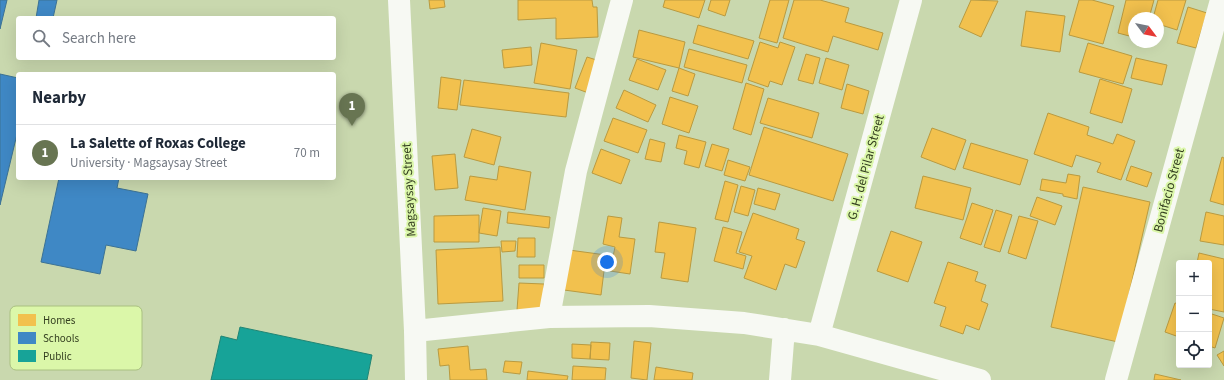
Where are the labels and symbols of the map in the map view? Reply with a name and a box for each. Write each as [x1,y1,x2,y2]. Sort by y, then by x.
north arrow [1128,12,1164,48]
pin: 1 [339,93,365,126]
street label: G. H. del Pilar Street [843,112,889,222]
street label: Magsaysay Street [398,142,420,237]
street label: Bonifacio Street [1149,146,1189,234]
your location [597,252,617,272]
legend [10,306,142,370]
text: Homes [43,313,76,328]
text: Schools [43,331,80,346]
text: Public [43,349,72,364]

